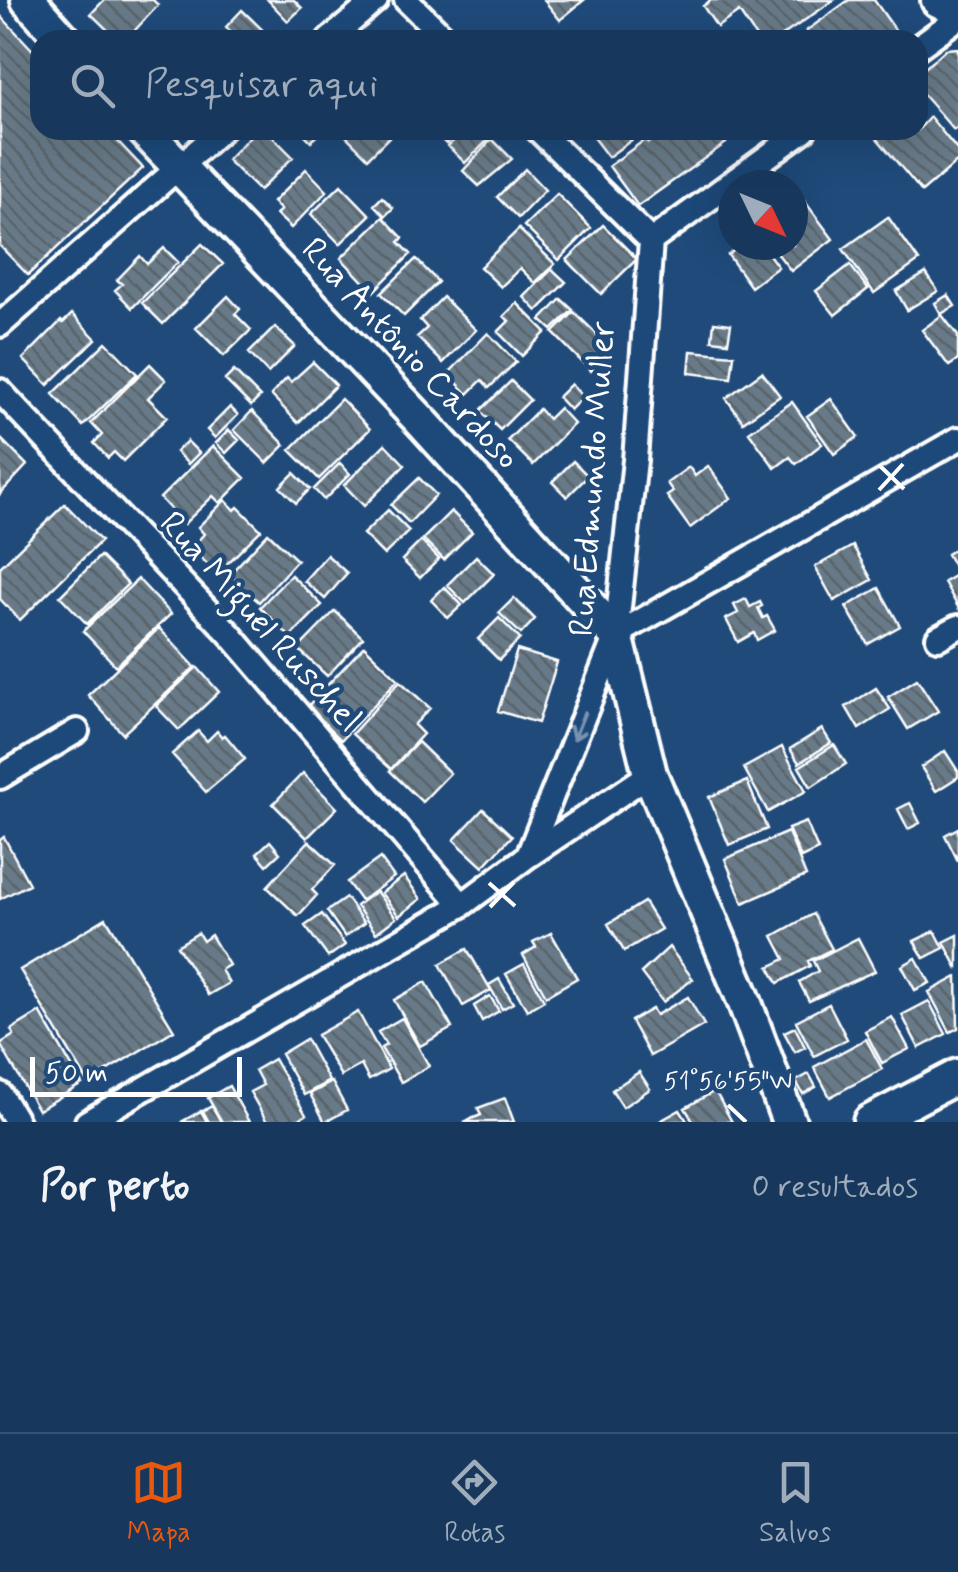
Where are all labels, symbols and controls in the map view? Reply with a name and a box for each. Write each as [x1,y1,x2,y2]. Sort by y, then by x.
search box [30,30,928,140]
icon: search [65,58,120,113]
text: Pesquisar aqui [145,61,378,110]
north arrow [718,170,808,260]
street label: Rua Antônio Cardoso [290,228,530,480]
street label: Rua Edmundo Muller [559,320,627,638]
street label: Rua Miguel Ruschel [146,502,371,745]
one-way arrow [569,710,587,740]
scale bar [30,1052,242,1096]
text: 50 m [45,1056,108,1093]
text: 51°56'55"W [664,1066,792,1099]
text: Por perto [40,1160,190,1215]
text: 0 resultados [752,1166,918,1208]
tab: Mapa [127,1455,191,1552]
tab: Rotas [444,1455,505,1552]
tab: Salvos [759,1455,831,1552]

